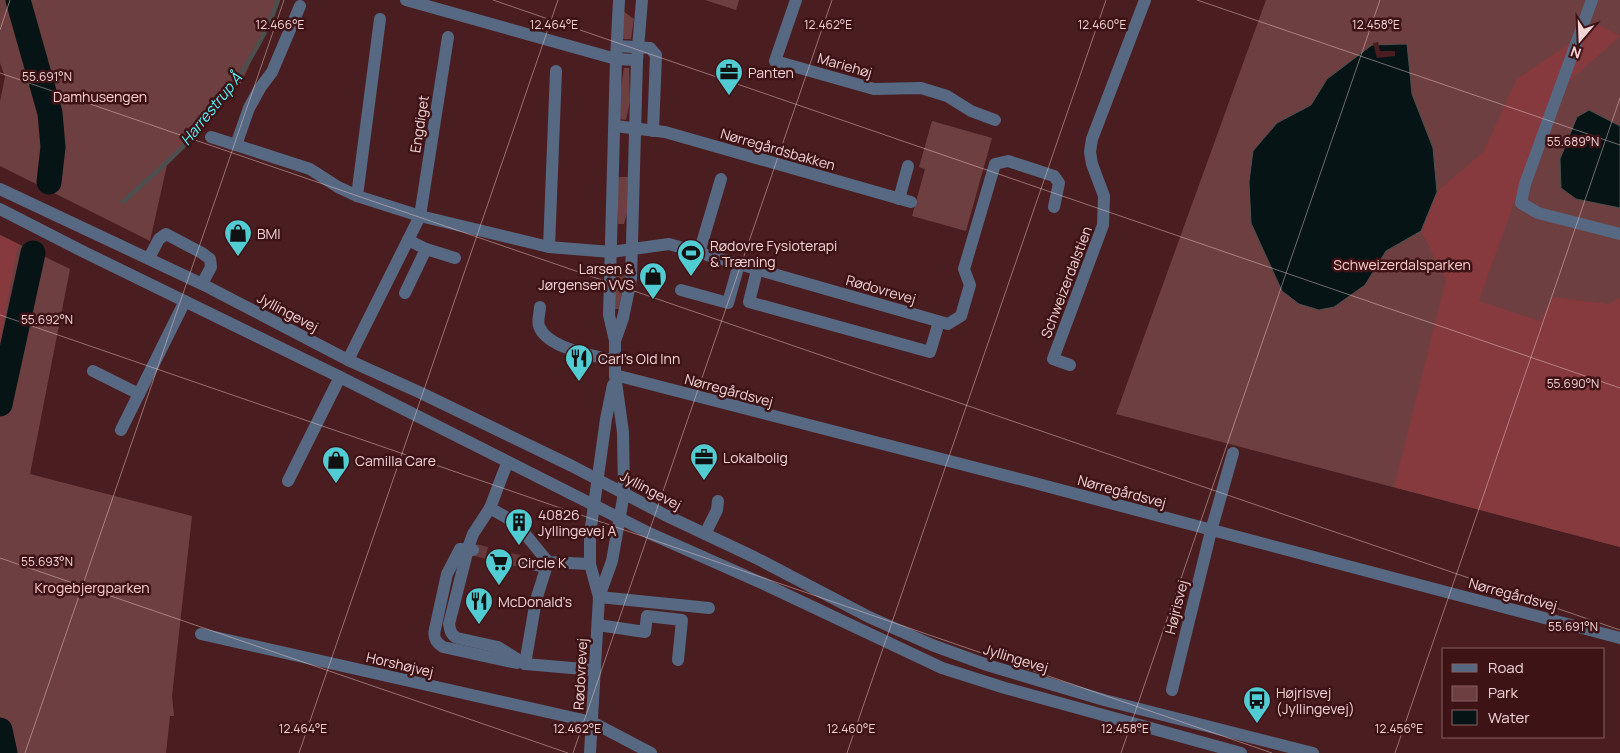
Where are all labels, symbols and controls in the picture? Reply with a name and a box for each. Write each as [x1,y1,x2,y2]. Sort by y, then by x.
north arrow [1555,15,1605,65]
text: 12.466°E [256,16,305,33]
text: 12.464°E [530,16,578,33]
text: 12.462°E [804,16,852,33]
text: 12.460°E [1078,16,1126,33]
text: 12.458°E [1352,16,1400,33]
text: N [1568,42,1583,63]
street label: Mariehøj [815,48,875,82]
office icon: Panten [714,57,744,96]
place label: Panten [748,63,794,82]
text: 55.691°N [22,68,72,85]
water label: Harrestrup Å [175,68,247,150]
park label: Damhusengen [53,87,147,106]
street label: Engdiget [405,93,433,154]
street label: Nørregårdsbakken [718,124,838,174]
text: 55.689°N [1547,133,1599,150]
shop icon: BMI [223,218,253,257]
street label: Schweizerdalstien [1036,223,1096,341]
place label: BMI [257,224,281,243]
place label: Rødovre Fysioterapi & Træning [710,236,837,271]
sports icon: Rødovre Fysioterapi & Træning [676,238,706,277]
park label: Schweizerdalsparken [1333,255,1471,274]
place label: Larsen & Jørgensen VVS [538,259,634,294]
shop icon: Larsen & Jørgensen VVS [638,261,668,300]
street label: Rødovrevej [844,270,918,308]
street label: Jyllingevej [254,288,322,336]
text: 55.692°N [21,311,73,328]
restaurant icon: Carl's Old Inn [564,343,594,382]
place label: Carl's Old Inn [598,349,680,368]
street label: Nørregårdsvej [683,369,775,411]
text: 55.690°N [1547,375,1599,392]
office icon: Lokalbolig [689,442,719,481]
shop icon: Camilla Care [321,445,351,484]
place label: Lokalbolig [723,448,788,467]
place label: Camilla Care [355,451,436,470]
street label: Jyllingevej [617,466,685,514]
street label: Nørregårdsvej [1076,470,1168,512]
place label: 40826 Jyllingevej A [538,505,617,540]
building icon: 40826 Jyllingevej A [504,507,534,546]
supermarket icon: Circle K [484,547,514,586]
text: 55.693°N [21,553,73,570]
place label: Circle K [518,553,567,572]
street label: Nørregårdsvej [1467,573,1559,615]
park label: Krogebjergparken [34,578,150,597]
street label: Højrisvej [1160,578,1192,636]
restaurant icon: McDonald's [464,586,494,625]
place label: McDonald's [498,592,572,611]
text: 55.691°N [1548,618,1598,635]
street label: Rødovrevej [569,638,591,710]
street label: Jyllingevej [981,639,1051,677]
street label: Horshøjvej [364,647,436,681]
legend [1442,648,1605,738]
text: Road [1488,657,1524,678]
text: Park [1488,682,1518,703]
place label: Højrisvej (Jyllingevej) [1276,683,1355,718]
bus stop icon: Højrisvej (Jyllingevej) [1242,685,1272,724]
text: Water [1488,707,1530,728]
text: 12.464°E [279,720,327,737]
text: 12.462°E [553,720,601,737]
text: 12.460°E [827,720,875,737]
text: 12.458°E [1101,720,1149,737]
text: 12.456°E [1375,720,1423,737]

